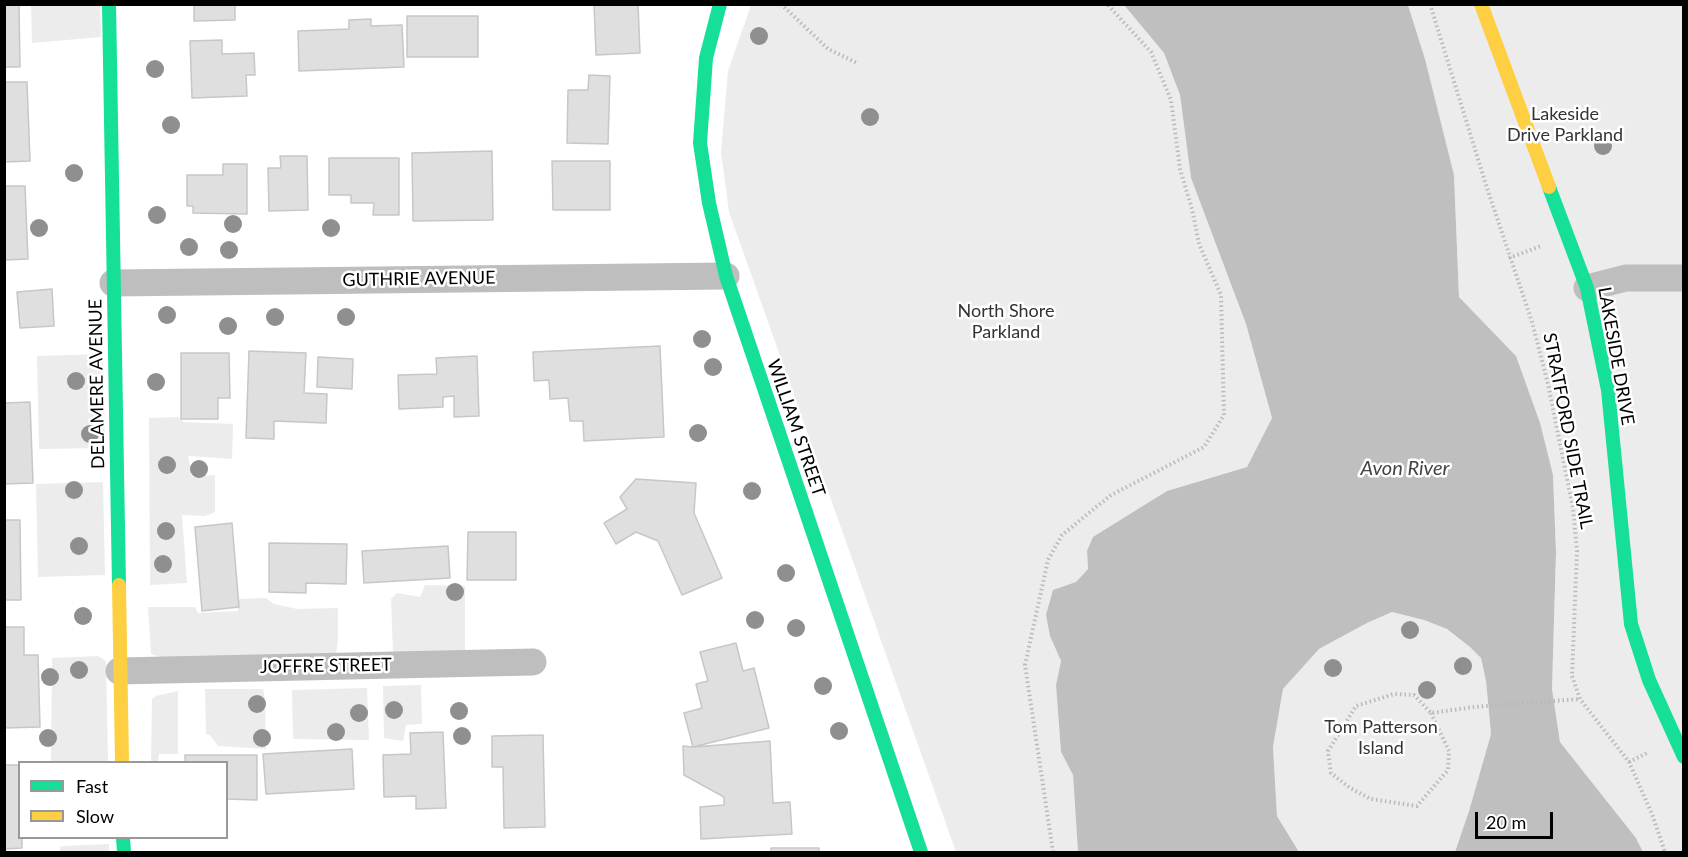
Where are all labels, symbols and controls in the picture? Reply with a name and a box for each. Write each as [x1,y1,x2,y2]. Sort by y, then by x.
park label: Lakeside Drive Parkland [1507,103,1623,146]
street label: GUTHRIE AVENUE [342,267,496,291]
street label: LAKESIDE DRIVE [1593,285,1639,427]
street label: DELAMERE AVENUE [85,299,109,469]
park label: North Shore Parkland [958,300,1054,342]
street label: STRATFORD SIDE TRAIL [1538,331,1598,531]
street label: WILLIAM STREET [762,357,830,499]
water label: Avon River [1361,457,1449,481]
street label: JOFFRE STREET [260,654,392,678]
park label: Tom Patterson Island [1324,716,1438,758]
legend [18,761,228,839]
text: Fast [76,775,108,797]
scale bar [1478,800,1556,838]
text: Slow [76,805,114,827]
text: 20 m [1486,811,1526,833]

